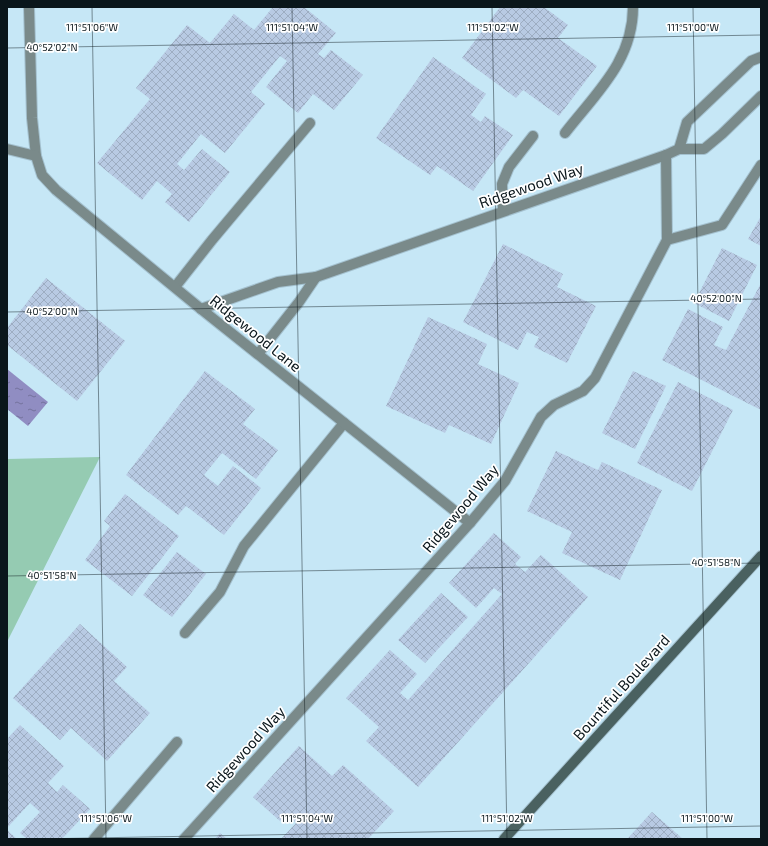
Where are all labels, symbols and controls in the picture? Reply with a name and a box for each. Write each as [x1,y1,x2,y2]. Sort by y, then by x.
text: 111°51'06"W [66,21,118,33]
text: 111°51'04"W [266,21,319,33]
text: 111°51'02"W [467,21,519,33]
text: 111°51'00"W [667,21,720,33]
text: 40°52'02"N [26,41,78,53]
street label: Ridgewood Way [476,159,586,211]
street label: Ridgewood Lane [207,291,305,375]
text: 40°52'00"N [690,292,742,304]
text: 40°52'00"N [26,305,78,317]
street label: Ridgewood Way [418,460,502,556]
text: 40°51'58"N [691,556,741,568]
text: 40°51'58"N [27,569,77,581]
street label: Bountiful Boulevard [569,631,673,743]
street label: Ridgewood Way [202,702,288,796]
text: 111°51'06"W [80,812,132,824]
text: 111°51'04"W [281,812,334,824]
text: 111°51'02"W [481,812,533,824]
text: 111°51'00"W [681,812,734,824]

